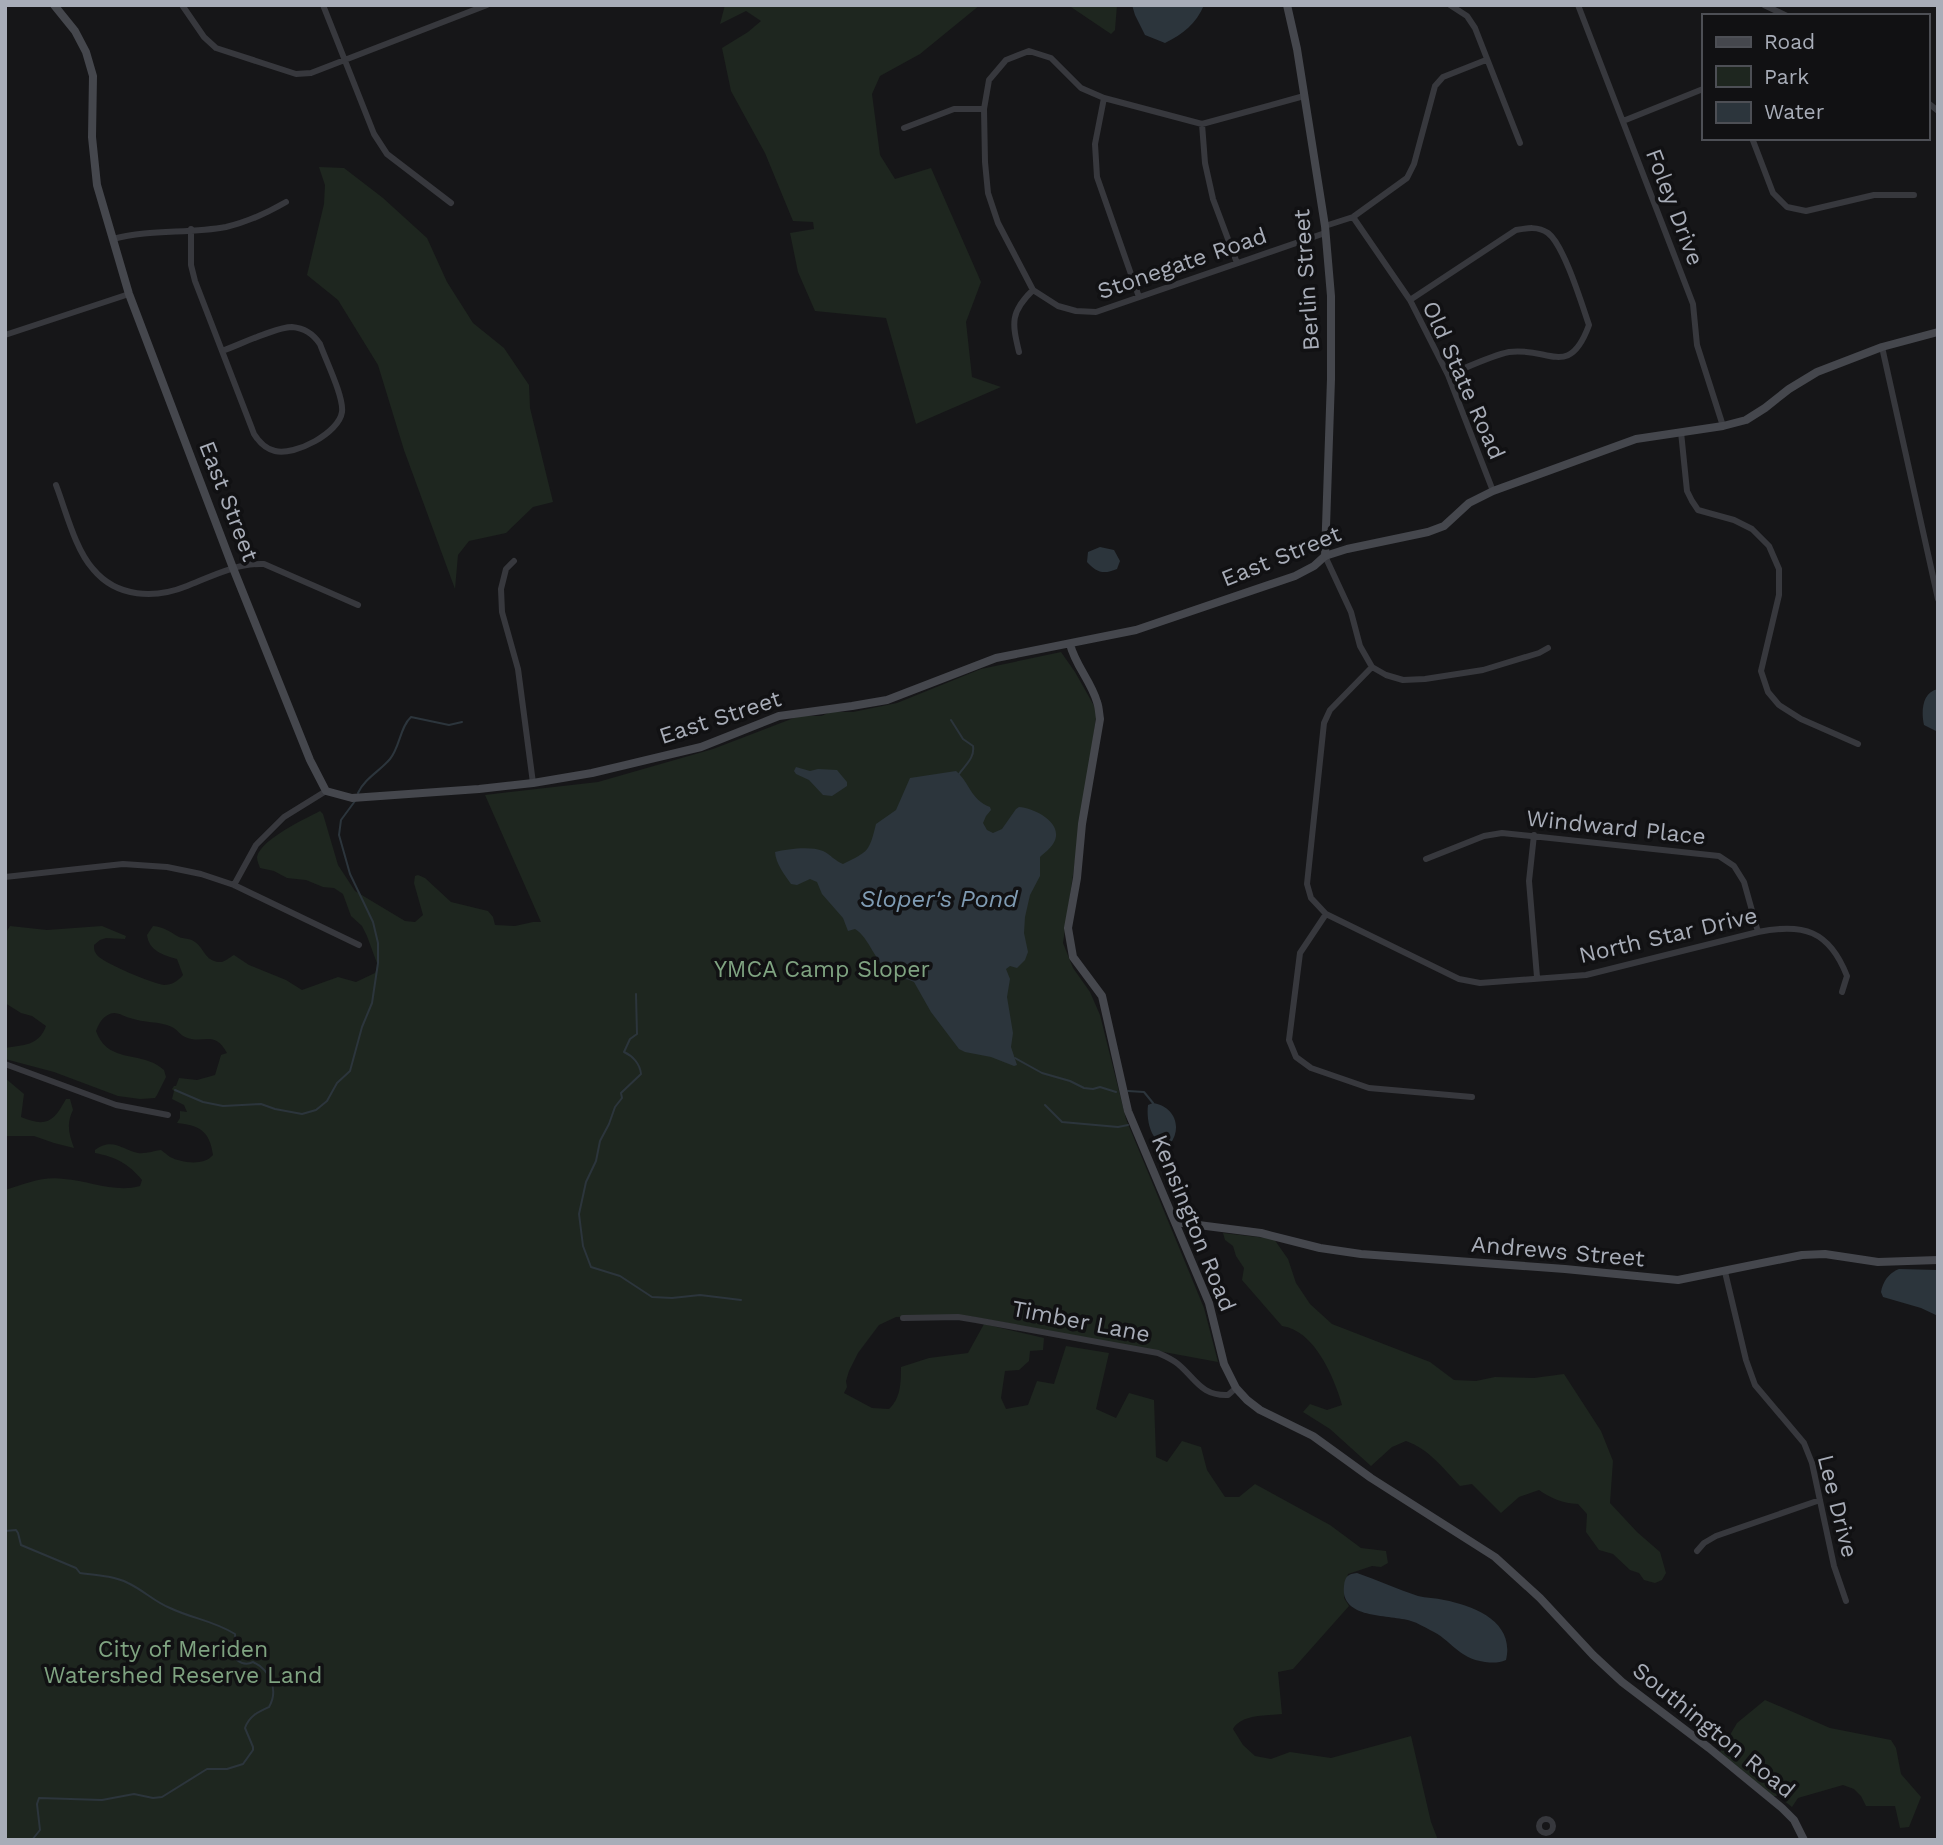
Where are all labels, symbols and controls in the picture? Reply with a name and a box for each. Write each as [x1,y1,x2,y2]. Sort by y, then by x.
legend [1702,14,1929,140]
text: Road [1764,29,1815,54]
text: Park [1764,64,1809,89]
text: Water [1764,99,1825,124]
street label: Foley Drive [1640,145,1709,269]
street label: Berlin Street [1288,208,1325,352]
street label: Stonegate Road [1094,222,1270,305]
street label: Old State Road [1417,297,1511,464]
street label: East Street [193,437,264,565]
street label: East Street [1217,520,1345,593]
street label: East Street [656,685,785,750]
street label: Windward Place [1525,805,1707,850]
water label: Sloper's Pond [860,885,1019,913]
street label: North Star Drive [1576,902,1760,969]
park label: YMCA Camp Sloper [714,956,930,983]
street label: Kensington Road [1146,1131,1241,1315]
street label: Andrews Street [1470,1230,1646,1273]
street label: Timber Lane [1009,1295,1152,1348]
street label: Lee Drive [1812,1452,1863,1560]
park label: City of Meriden Watershed Reserve Land [44,1636,322,1689]
street label: Southington Road [1627,1657,1800,1804]

